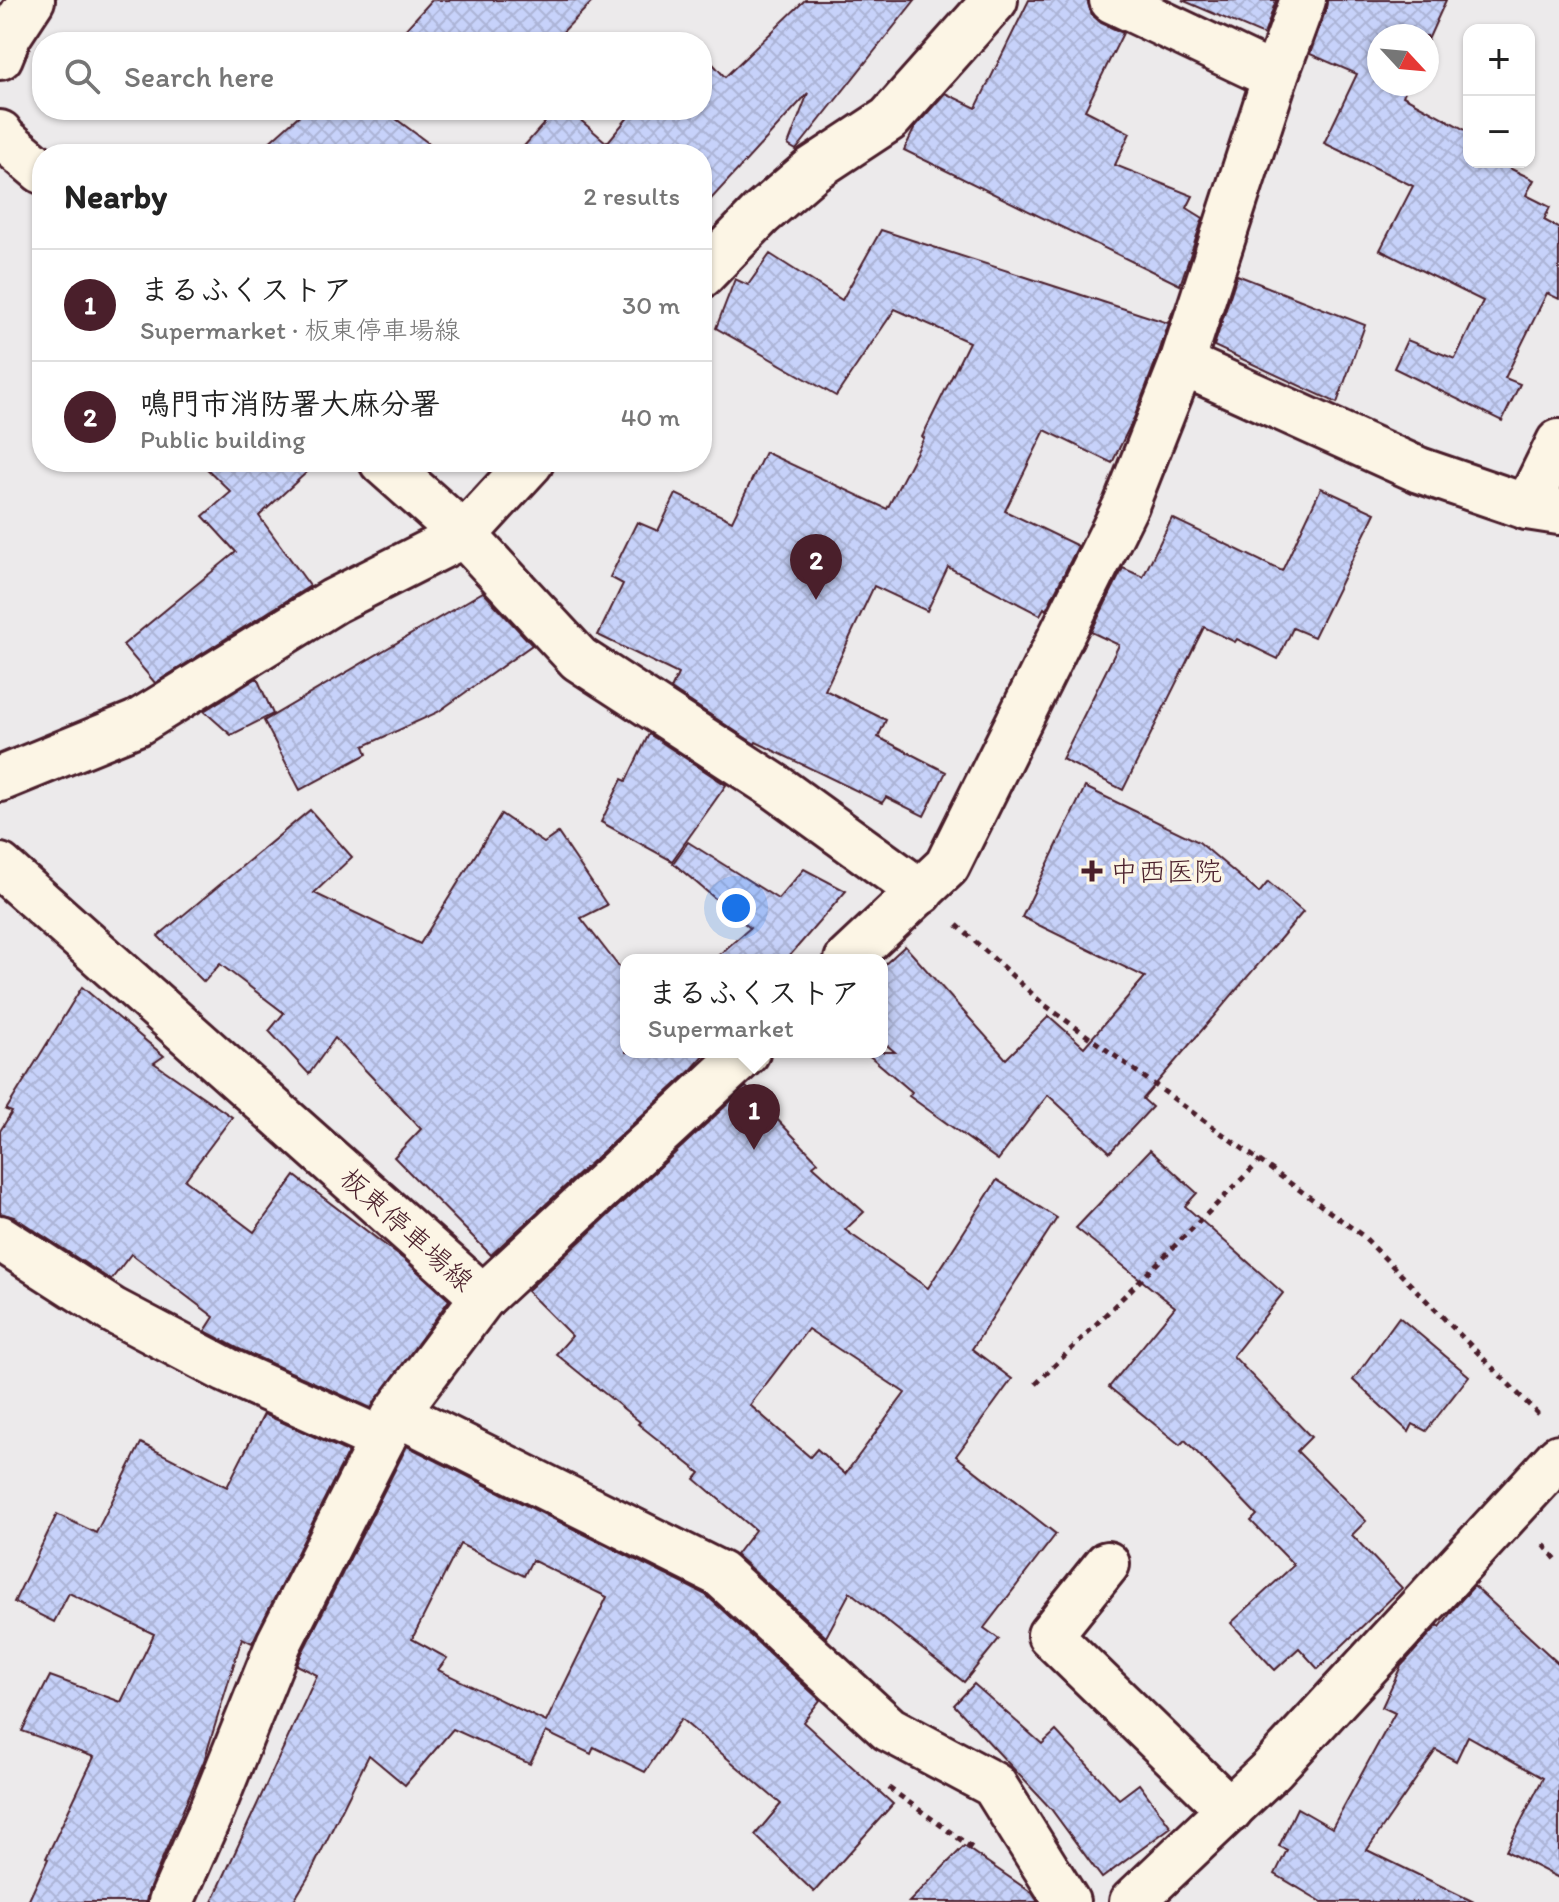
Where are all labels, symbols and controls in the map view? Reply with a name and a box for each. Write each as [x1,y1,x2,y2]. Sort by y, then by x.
north arrow [1367,24,1439,96]
map controls [1463,24,1535,168]
button: + [1463,24,1535,96]
search box [32,32,712,120]
icon: search [60,54,104,98]
text: Search here [124,58,274,95]
button: − [1463,96,1535,168]
text: Nearby [64,176,167,217]
text: 2 results [583,180,680,212]
text: まるふくストア [140,271,352,308]
text: 1 [84,289,96,321]
text: 30 m [622,289,680,321]
text: Supermarket · 板東停車場線 [140,314,460,346]
text: 鳴門市消防署大麻分署 [140,385,440,422]
text: 2 [83,401,97,433]
text: 40 m [621,401,680,433]
text: Public building [140,423,306,455]
pin: 2 [790,534,842,600]
place label: 中西医院 [1110,854,1222,888]
marker: 中西医院 [1081,860,1103,882]
your location [716,888,756,928]
popup [620,954,888,1058]
text: まるふくストア [648,974,860,1011]
text: Supermarket [648,1012,794,1044]
pin: 1 [728,1084,780,1150]
street label: 板東停車場線 [333,1160,481,1298]

